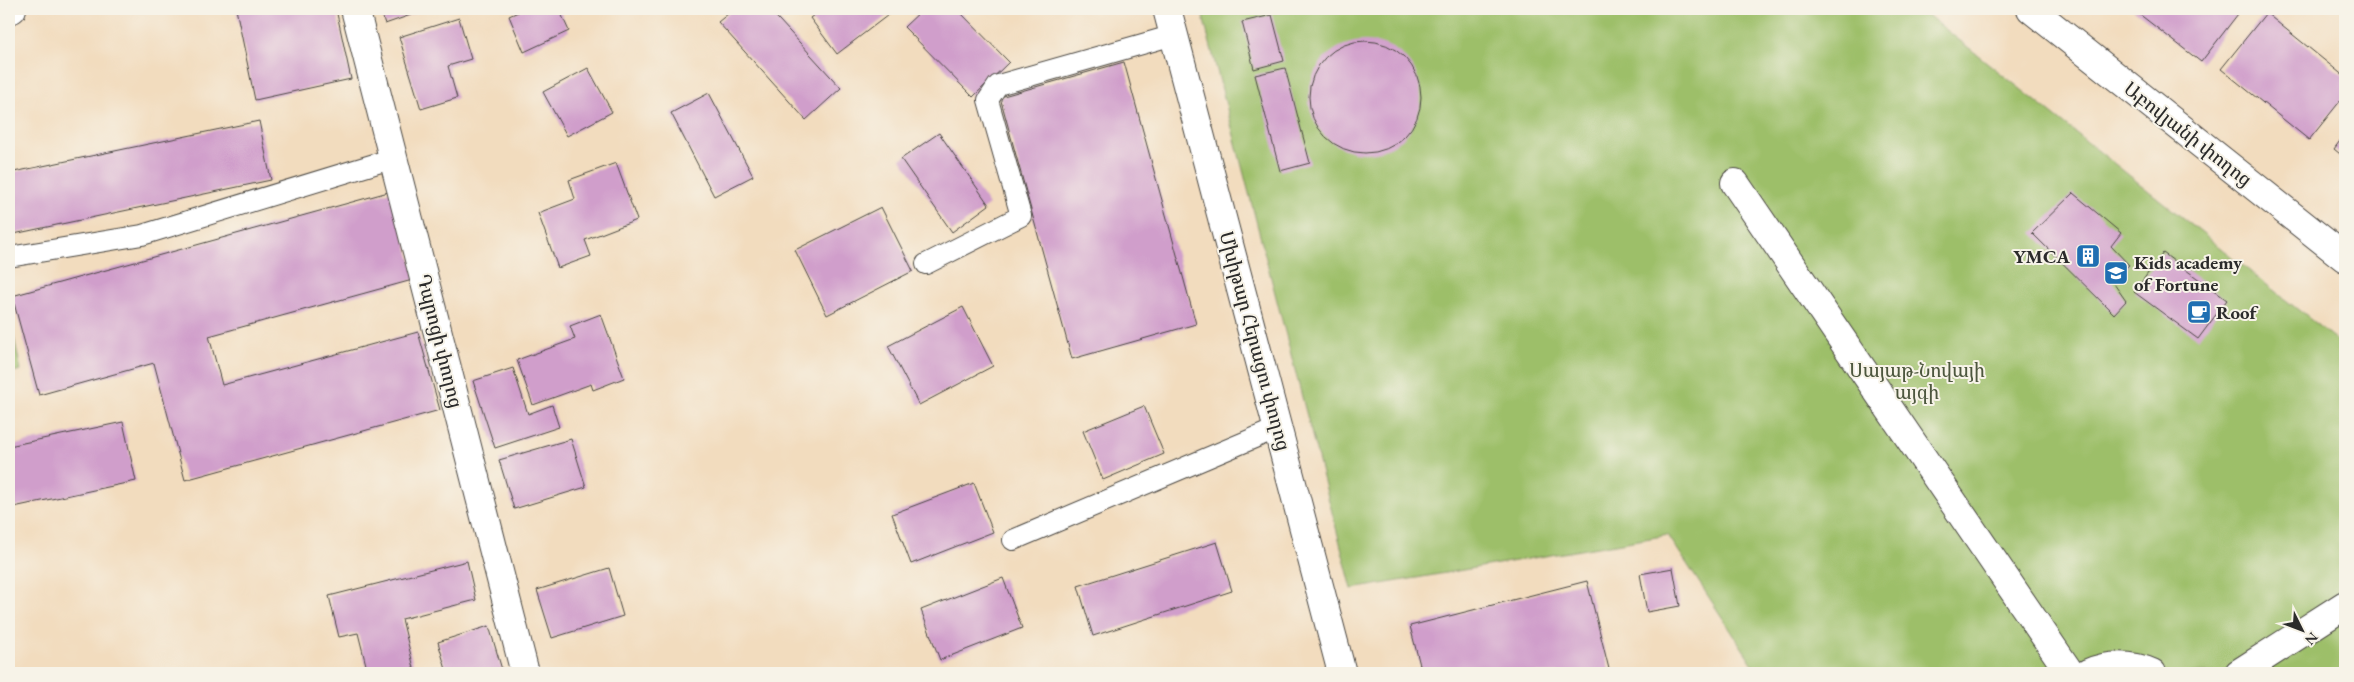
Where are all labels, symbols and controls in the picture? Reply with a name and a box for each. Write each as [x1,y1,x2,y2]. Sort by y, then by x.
street label: Աբովյանի փողոց [2119,76,2257,192]
street label: Մխիթար Հերացու փողոց [1214,228,1296,454]
building icon: YMCA [2075,243,2101,269]
place label: YMCA [2013,244,2070,269]
place label: Kids academy of Fortune [2134,250,2243,297]
school or university icon: Kids academy of Fortune [2103,260,2129,286]
street label: Դպրոցի փողոց [411,271,469,411]
cafe icon: Roof [2186,299,2212,325]
place label: Roof [2216,300,2259,325]
park label: Սայաթ-Նովայի այգի [1849,358,1985,405]
north arrow [2276,604,2326,654]
text: N [2301,628,2322,649]

